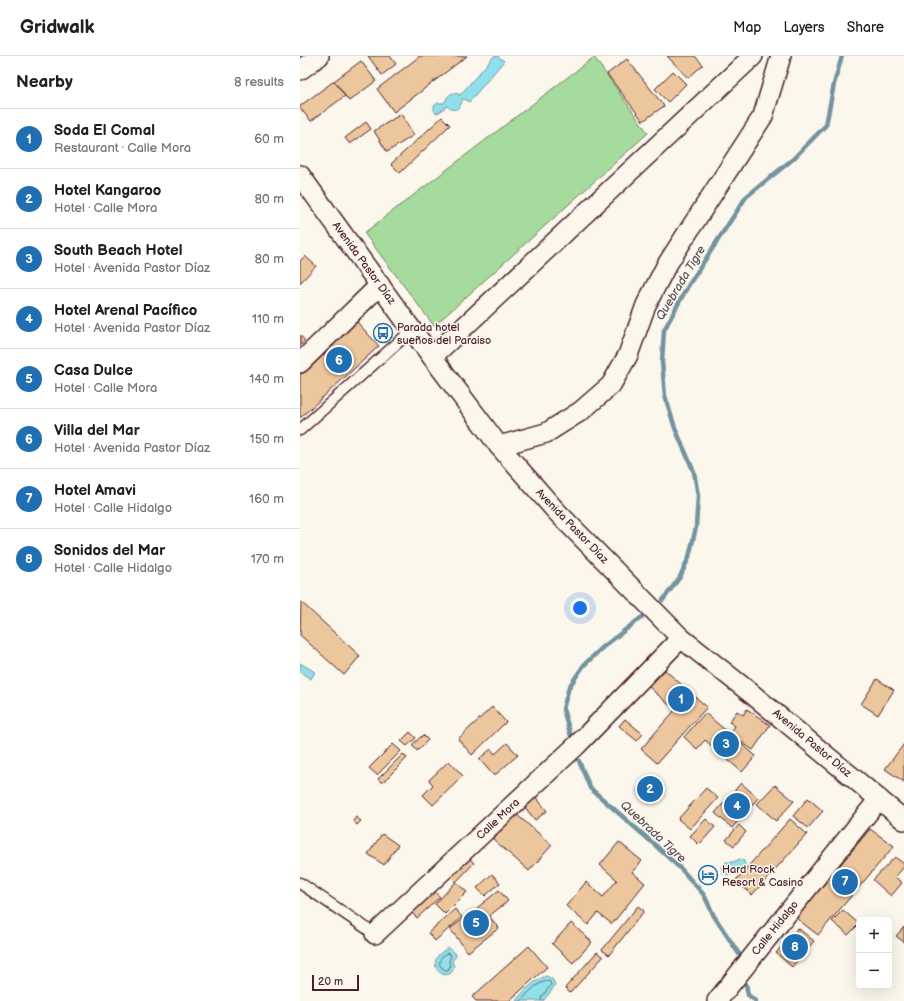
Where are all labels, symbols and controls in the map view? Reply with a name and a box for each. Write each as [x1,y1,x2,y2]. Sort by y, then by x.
text: Gridwalk [20,16,95,39]
text: Map [733,19,761,36]
text: Layers [783,19,825,36]
text: Share [847,19,884,36]
text: Nearby [16,72,73,92]
text: 8 results [234,74,284,90]
text: Soda El Comal [54,121,155,140]
text: 1 [26,131,32,147]
text: 60 m [254,131,284,147]
text: Restaurant · Calle Mora [54,140,191,156]
text: Hotel Kangaroo [54,181,161,200]
text: 2 [25,191,33,207]
text: 80 m [255,191,284,207]
text: Hotel · Calle Mora [54,200,157,216]
street label: Avenida Pastor Díaz [330,219,399,307]
text: South Beach Hotel [54,241,182,260]
water label: Quebrada Tigre [653,243,709,323]
text: 3 [25,251,33,267]
text: 80 m [255,251,284,267]
text: Hotel · Avenida Pastor Díaz [54,260,210,276]
text: Hotel Arenal Pacífico [54,301,197,320]
text: 4 [25,311,33,327]
text: 110 m [252,311,284,327]
text: Hotel · Avenida Pastor Díaz [54,320,210,336]
place label: Parada hotel sueños del Paraiso [397,321,491,347]
bus stop icon: Parada hotel sueños del Paraiso [372,322,394,344]
pin: 6 [326,345,352,375]
text: Casa Dulce [54,361,133,380]
text: 5 [25,371,33,387]
text: 140 m [249,371,284,387]
text: Hotel · Calle Mora [54,380,157,396]
text: Villa del Mar [54,421,140,440]
text: 6 [25,431,33,447]
text: 150 m [250,431,284,447]
text: Hotel · Avenida Pastor Díaz [54,440,210,456]
text: Hotel Amavi [54,481,136,500]
street label: Avenida Pastor Díaz [533,486,612,567]
text: 7 [25,491,33,507]
text: 160 m [249,491,284,507]
text: Hotel · Calle Hidalgo [54,500,172,516]
text: Sonidos del Mar [54,541,165,560]
text: 8 [25,551,33,567]
text: 170 m [251,551,284,567]
text: Hotel · Calle Hidalgo [54,560,172,576]
your location [570,598,590,618]
pin: 1 [668,684,694,714]
street label: Avenida Pastor Díaz [770,706,855,780]
pin: 3 [713,729,739,759]
pin: 2 [637,774,663,804]
pin: 4 [724,791,750,821]
street label: Calle Mora [474,796,522,842]
water label: Quebrada Tigre [617,798,689,866]
place label: Hard Rock Resort & Casino [722,863,803,889]
hotel icon: Hard Rock Resort & Casino [697,864,719,886]
pin: 7 [832,867,858,897]
street label: Calle Hidalgo [749,898,801,958]
pin: 5 [463,908,489,938]
map controls [856,917,892,989]
button: + [856,917,892,953]
pin: 8 [782,932,808,962]
button: − [856,953,892,989]
scale bar [312,973,359,992]
text: 20 m [318,975,343,988]

